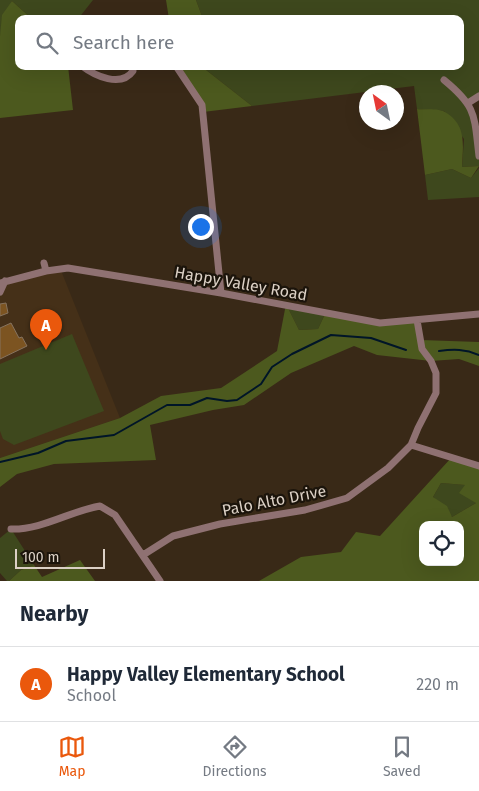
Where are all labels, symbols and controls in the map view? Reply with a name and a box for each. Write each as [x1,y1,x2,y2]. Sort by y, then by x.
search box [15,15,464,70]
icon: search [33,29,61,57]
text: Search here [73,31,174,54]
north arrow [359,85,404,130]
your location [188,214,214,240]
street label: Happy Valley Road [173,262,309,305]
pin: A [30,309,62,350]
street label: Palo Alto Drive [220,481,328,520]
map controls [419,521,464,566]
button: locate [419,521,464,566]
scale bar [15,546,105,569]
text: 100 m [22,549,59,566]
text: Nearby [20,601,88,627]
text: Happy Valley Elementary School [67,663,345,686]
text: A [31,675,41,694]
text: 220 m [416,675,459,694]
text: School [67,686,116,705]
tab: Map [58,733,86,780]
tab: Directions [202,733,267,780]
tab: Saved [383,733,421,780]

